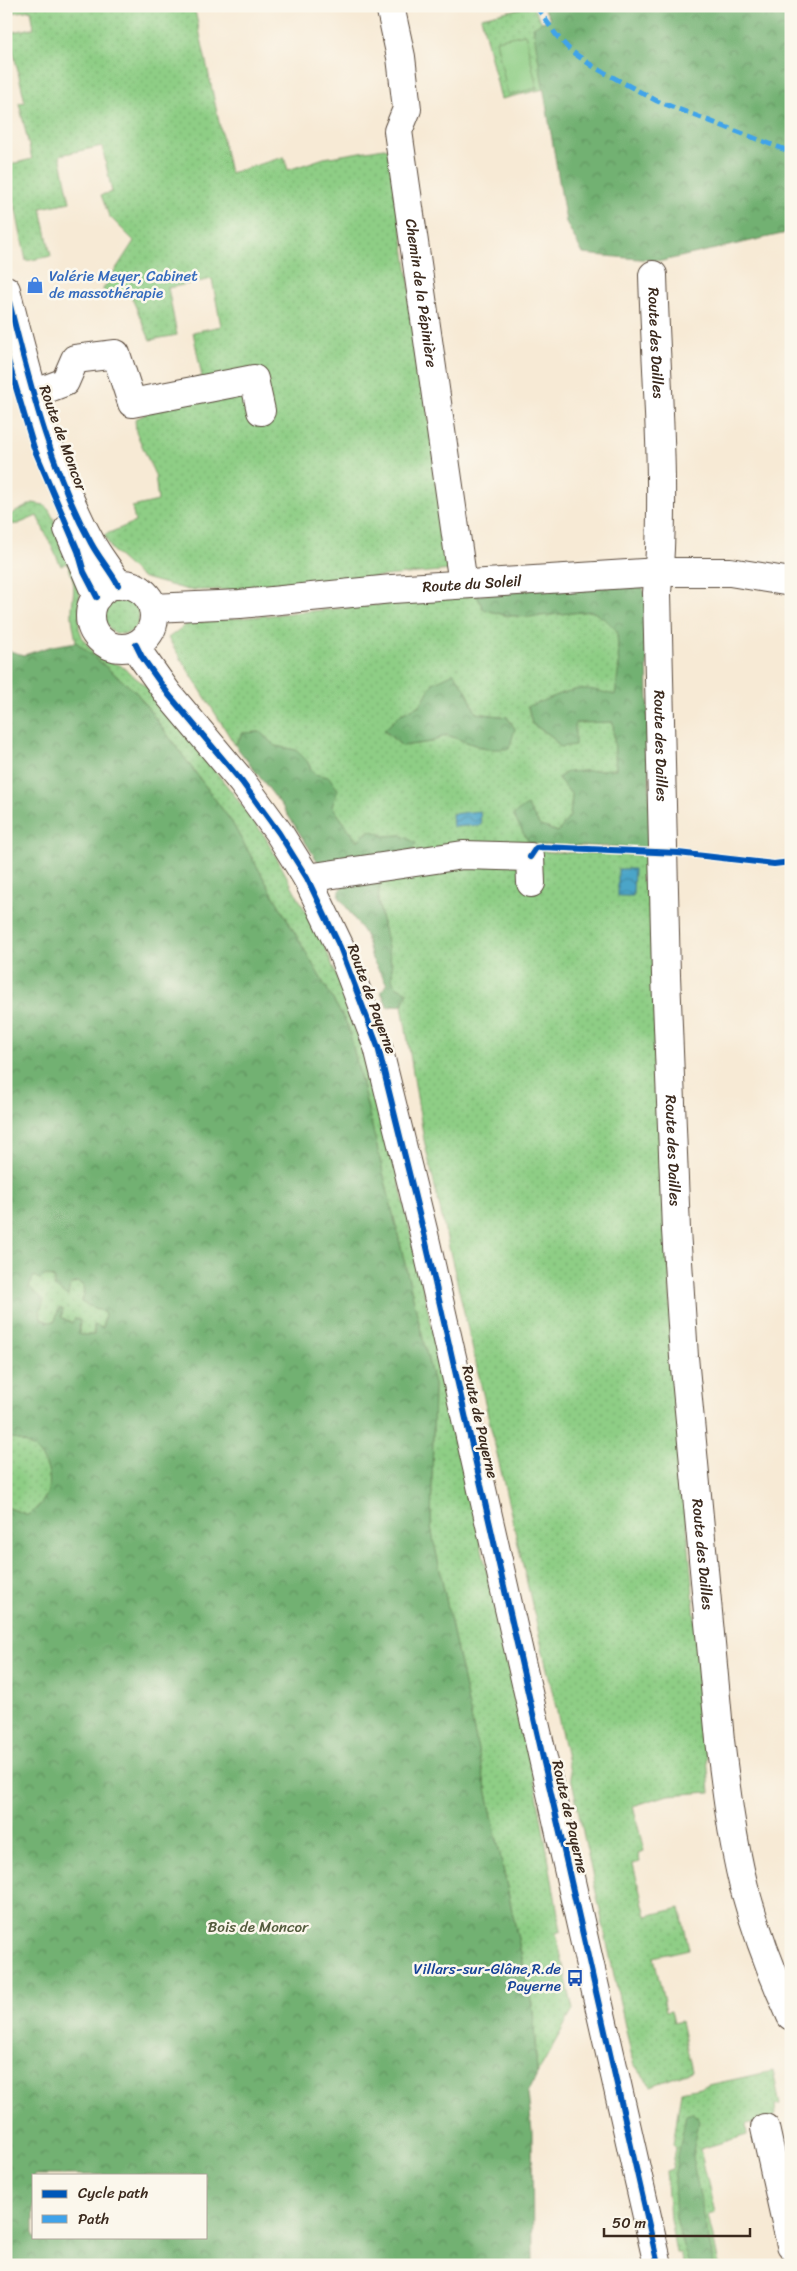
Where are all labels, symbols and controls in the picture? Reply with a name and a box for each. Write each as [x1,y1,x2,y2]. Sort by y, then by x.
street label: Chemin de la Pépinière [398,217,445,370]
place label: Valérie Meyer, Cabinet de massothérapie [49,263,198,306]
shop icon: Valérie Meyer, Cabinet de massothérapie [25,275,45,295]
street label: Route des Dailles [640,287,671,400]
street label: Route de Moncor [32,381,94,495]
street label: Route du Soleil [422,568,523,600]
street label: Route des Dailles [646,690,675,802]
street label: Route de Payerne [340,940,404,1058]
street label: Route des Dailles [658,1094,688,1207]
street label: Route de Payerne [454,1363,506,1481]
street label: Route des Dailles [684,1498,721,1612]
street label: Route de Payerne [544,1758,596,1876]
park label: Bois de Moncor [208,1914,309,1940]
place label: Villars-sur-Glâne,R.de Payerne [414,1956,561,1999]
bus stop icon: Villars-sur-Glâne,R.de Payerne [565,1968,585,1988]
legend [32,2174,208,2238]
text: Cycle path [78,2180,149,2206]
text: Path [78,2206,109,2232]
scale bar [604,2206,751,2238]
text: 50 m [612,2210,647,2236]

